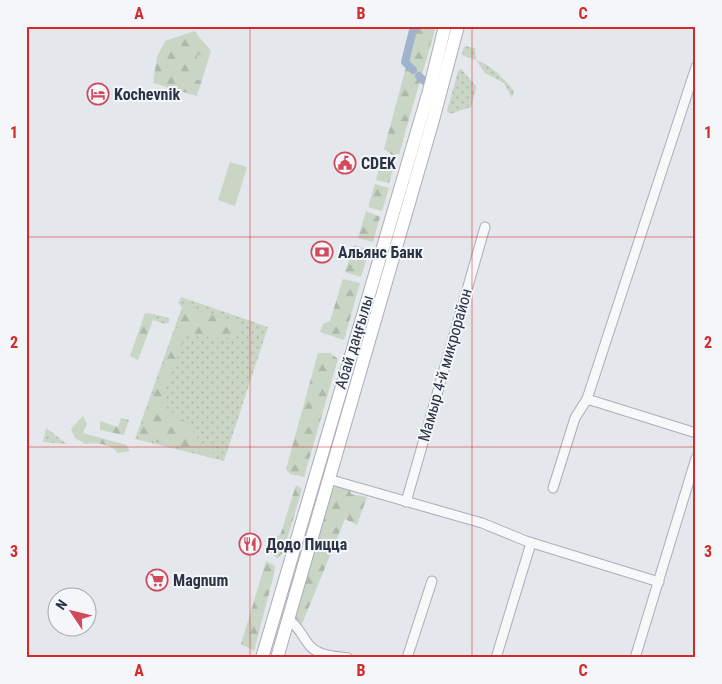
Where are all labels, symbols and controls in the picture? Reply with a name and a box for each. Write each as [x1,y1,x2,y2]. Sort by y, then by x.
text: A [134,4,144,23]
text: B [357,4,366,23]
text: C [578,4,588,23]
hotel icon: Kochevnik [86,82,110,106]
place label: Kochevnik [114,85,180,104]
text: 1 [10,123,18,142]
text: 1 [704,123,712,142]
public building icon: CDEK [333,151,357,175]
place label: CDEK [361,154,396,173]
bank icon: Альянс Банк [310,240,334,264]
place label: Альянс Банк [338,243,423,262]
street label: Мамыр 4-й микрорайон [414,286,476,444]
street label: Абай даңғылы [331,293,377,391]
text: 2 [10,333,18,352]
text: 2 [704,333,712,352]
restaurant icon: Додо Пицца [238,532,262,556]
place label: Додо Пицца [266,535,348,554]
text: 3 [10,542,18,561]
text: 3 [704,542,712,561]
supermarket icon: Magnum [145,568,169,592]
place label: Magnum [173,571,228,590]
north arrow [48,586,98,636]
text: N [52,596,70,613]
text: A [134,661,144,680]
text: B [357,661,366,680]
text: C [578,661,588,680]

